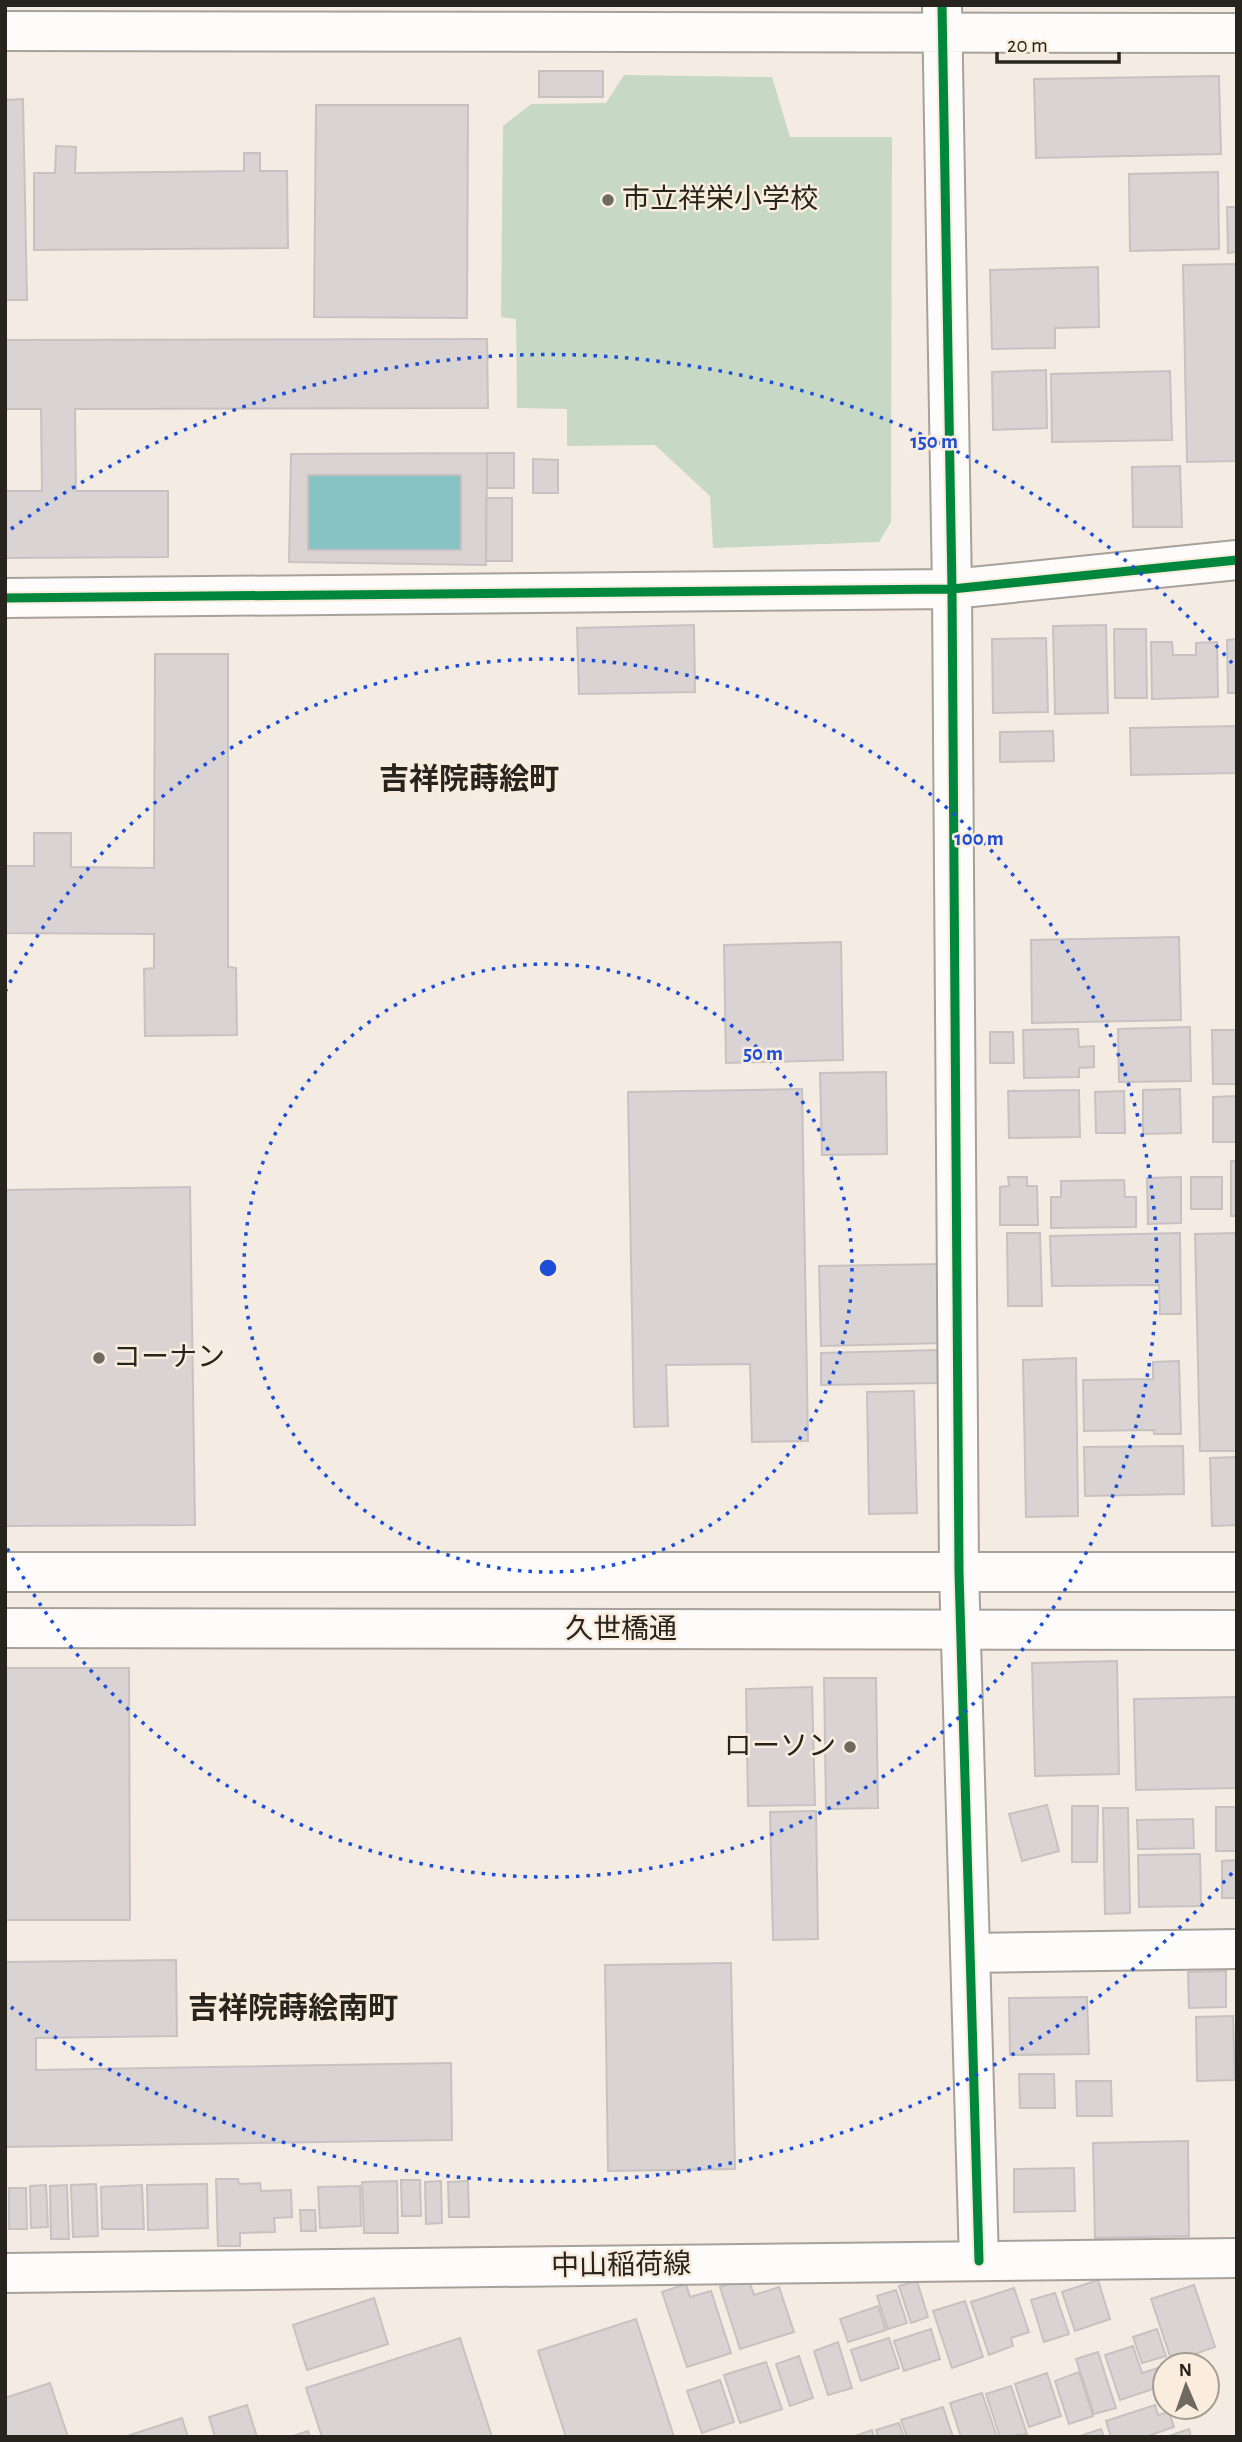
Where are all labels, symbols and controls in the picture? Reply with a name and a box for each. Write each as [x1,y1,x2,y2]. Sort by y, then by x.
scale bar [997,21,1120,65]
text: 20 m [1007,35,1048,56]
place label: 市立祥栄小学校 [622,184,818,214]
marker: 市立祥栄小学校 [600,192,616,208]
text: 150 m [910,431,958,452]
district label: 吉祥院蒔絵町 [379,763,559,795]
text: 100 m [954,828,1004,849]
text: 50 m [743,1043,783,1064]
centre of rings [536,1256,560,1280]
place label: コーナン [113,1344,225,1372]
marker: コーナン [91,1350,107,1366]
street label: 久世橋通 [565,1614,677,1644]
place label: ローソン [724,1733,836,1761]
marker: ローソン [842,1739,858,1755]
district label: 吉祥院蒔絵南町 [188,1992,398,2024]
street label: 中山稲荷線 [551,2249,691,2281]
north arrow [1151,2351,1221,2421]
text: N [1179,2361,1192,2380]

